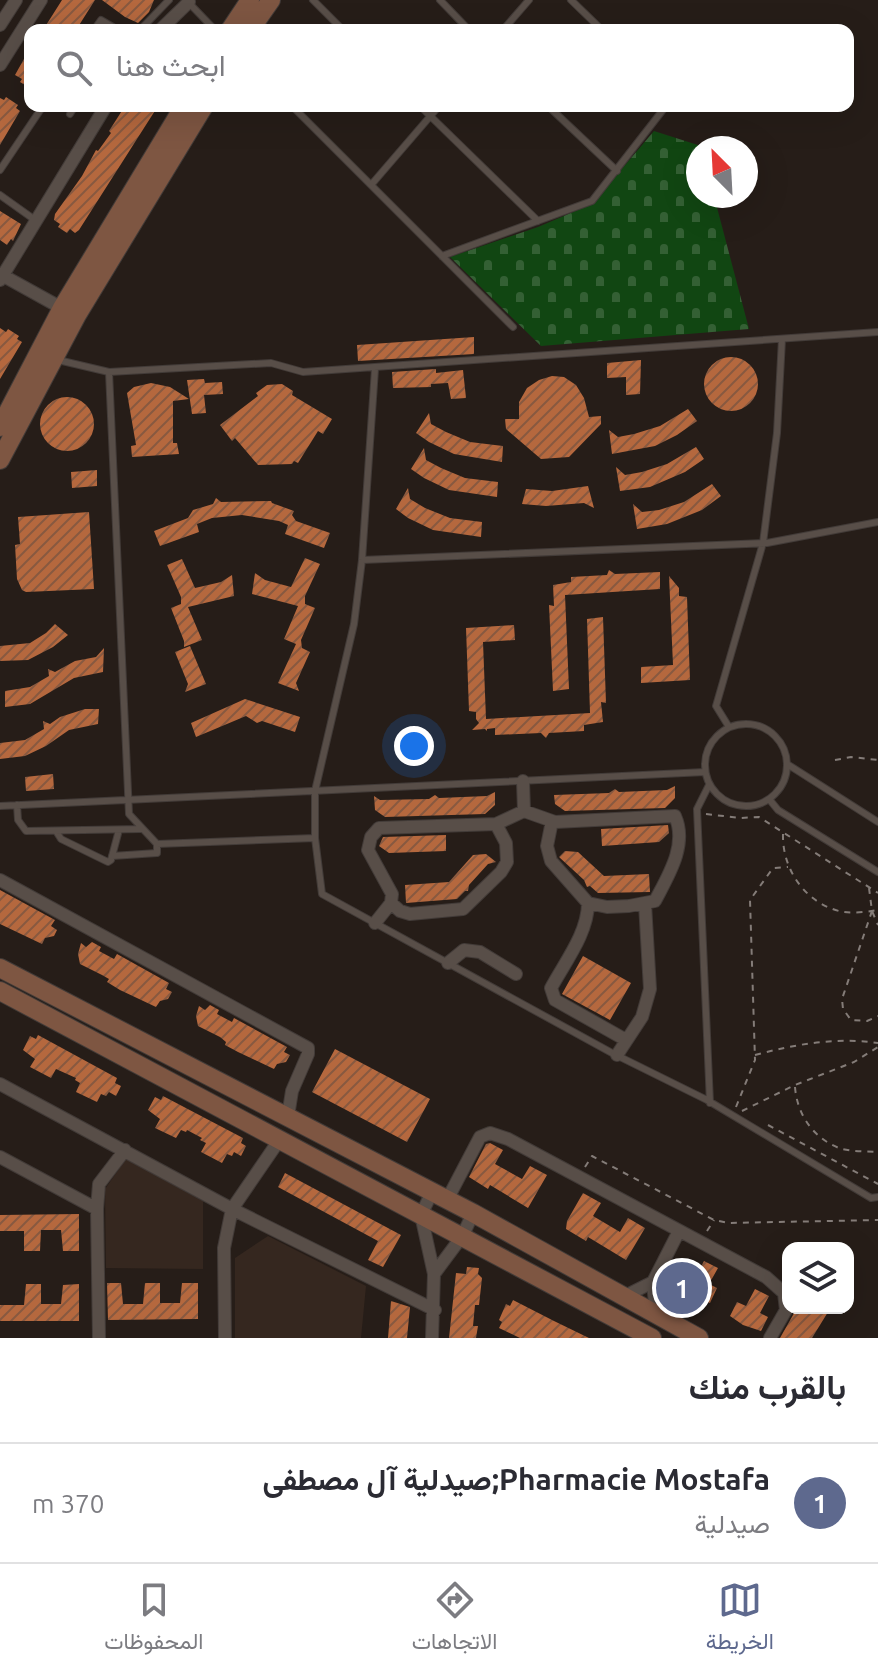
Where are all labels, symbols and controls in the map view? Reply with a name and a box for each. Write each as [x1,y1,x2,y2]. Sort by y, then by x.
search box [24,24,854,112]
icon: search [52,46,96,90]
text: ابحث هنا [116,48,226,82]
north arrow [686,136,758,208]
your location [394,726,434,766]
map controls [782,1242,854,1314]
button: layers [782,1242,854,1314]
pin: 1 [656,1258,708,1318]
text: بالقرب منك [689,1367,846,1405]
text: Pharmacie Mostafa;صيدلية آل مصطفى [262,1462,770,1496]
text: 370 m [32,1489,104,1518]
text: 1 [813,1489,827,1518]
text: صيدلية [695,1509,770,1538]
tab: المحفوظات [104,1578,203,1661]
tab: الاتجاهات [412,1578,497,1661]
tab: الخريطة [706,1578,774,1661]

